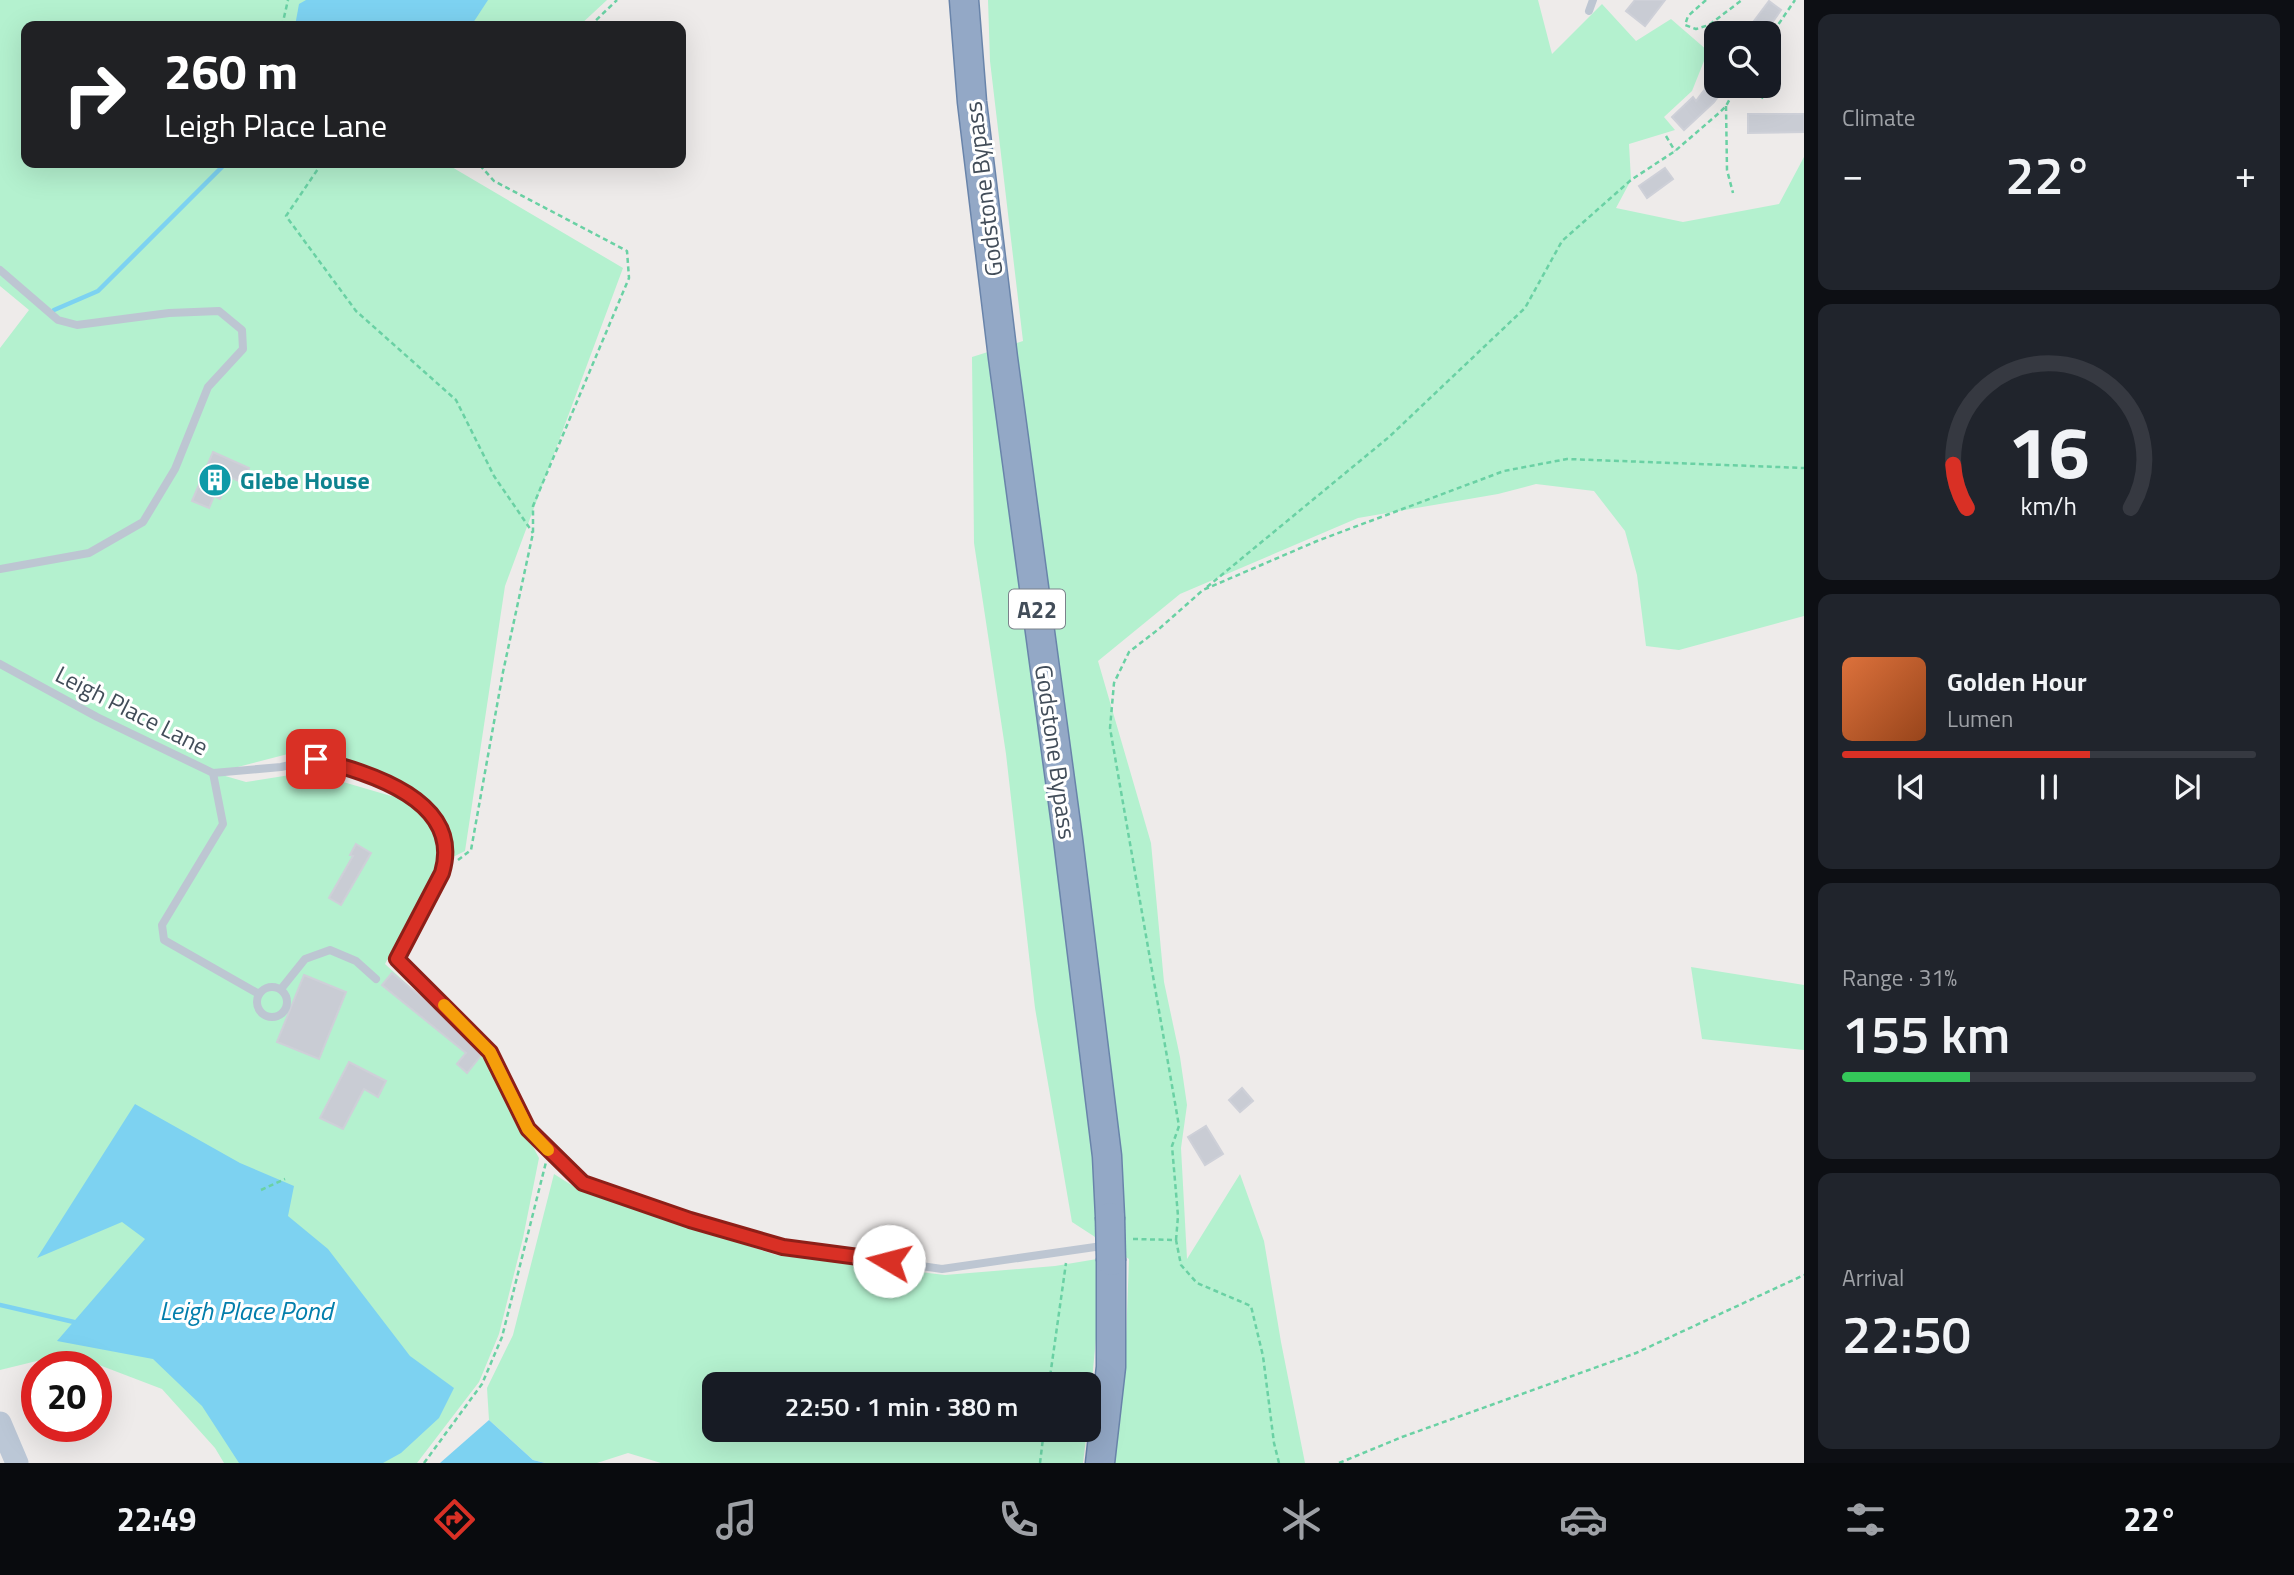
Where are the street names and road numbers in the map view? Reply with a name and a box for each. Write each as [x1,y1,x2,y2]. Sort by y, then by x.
street label: Godstone Bypass [954,99,1012,279]
road number: A22 [1009,590,1065,628]
street label: Leigh Place Lane [49,656,215,764]
street label: Godstone Bypass [1026,662,1086,842]

